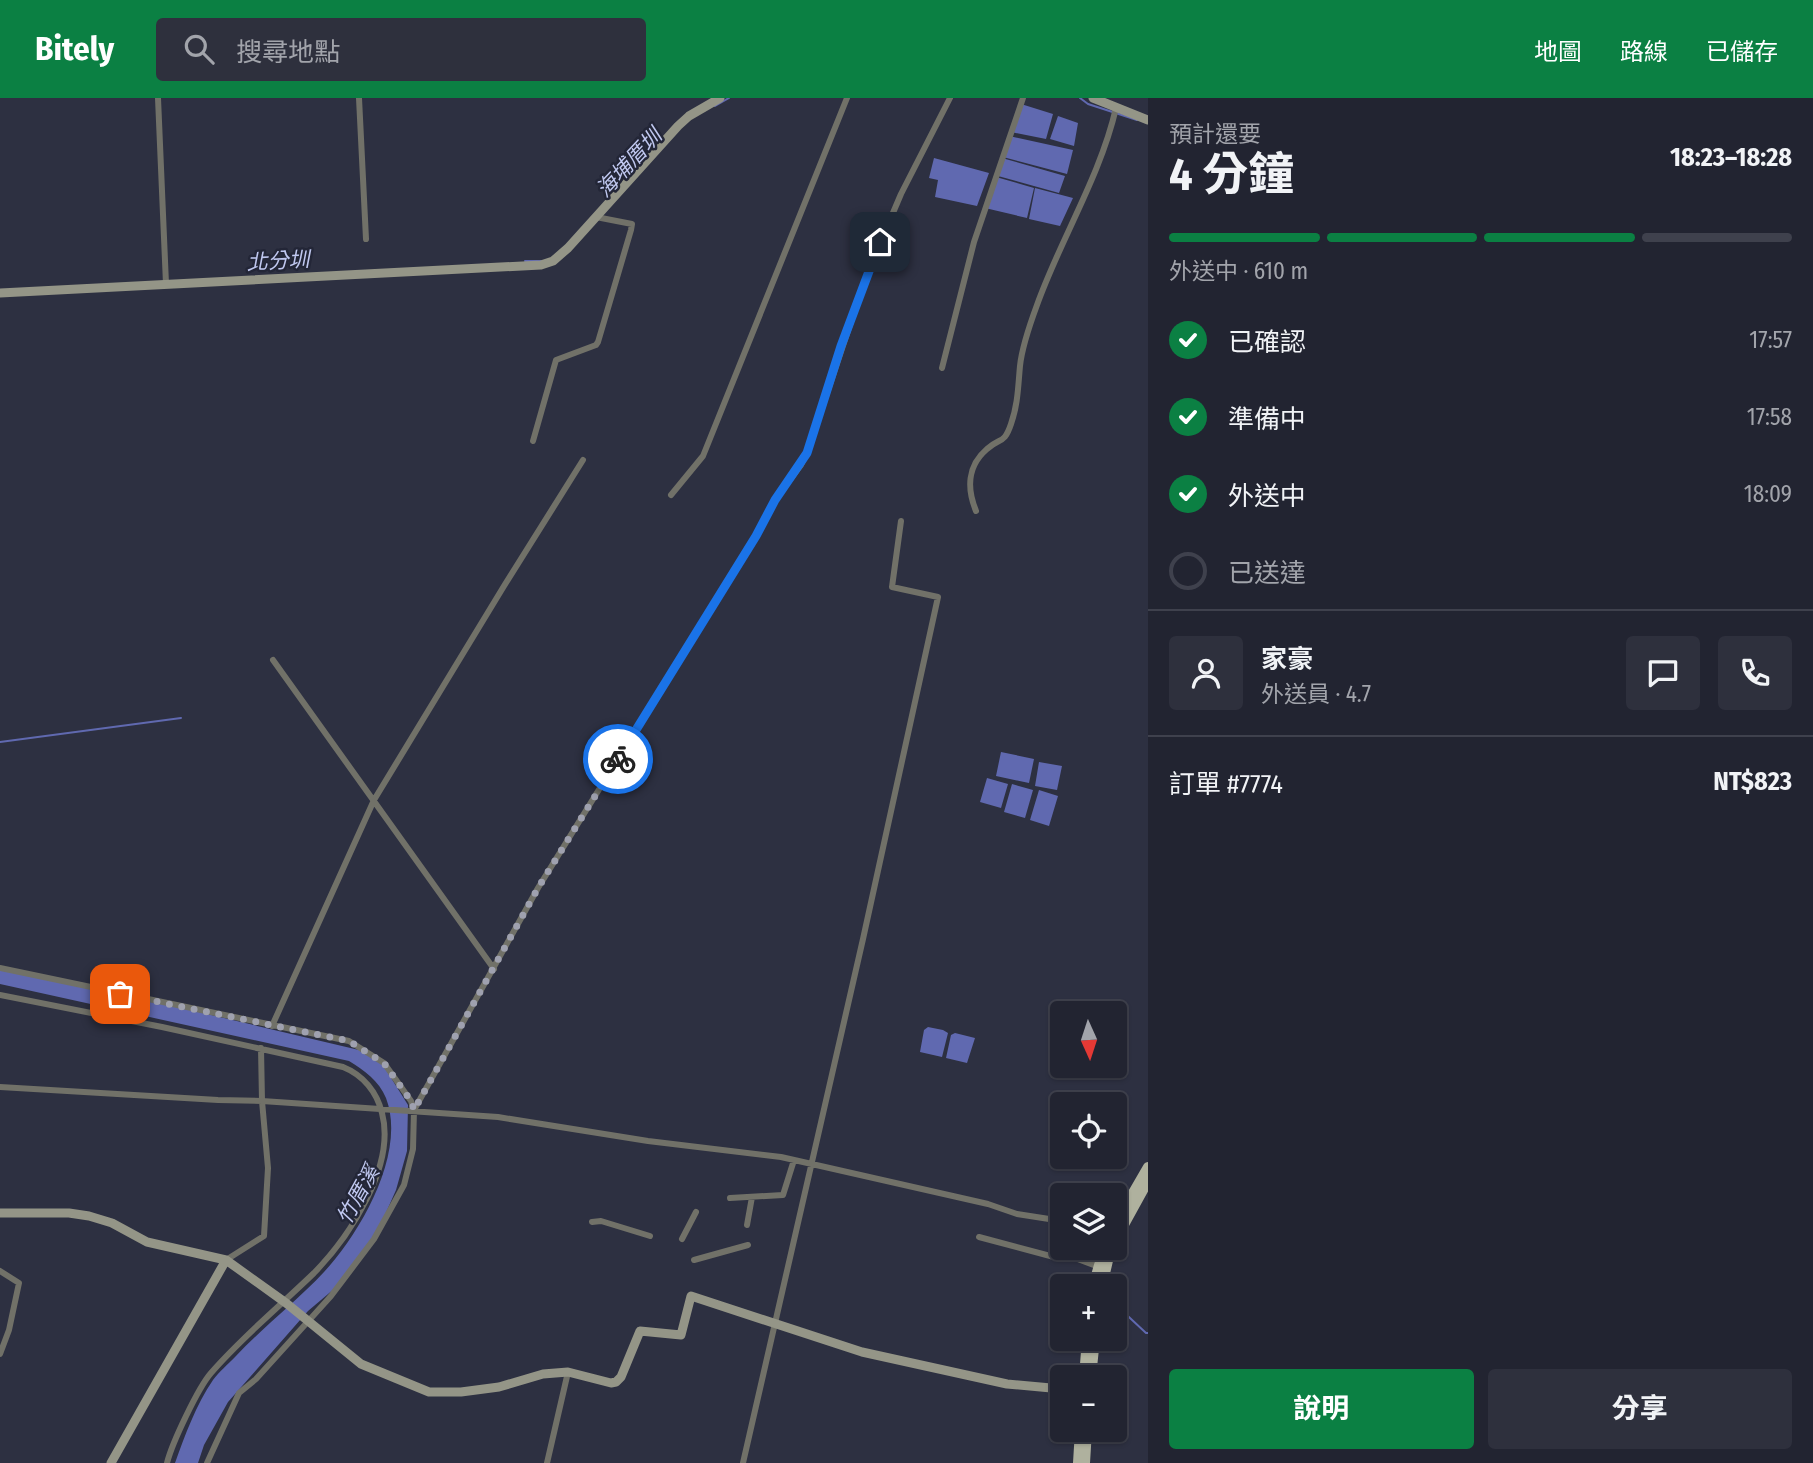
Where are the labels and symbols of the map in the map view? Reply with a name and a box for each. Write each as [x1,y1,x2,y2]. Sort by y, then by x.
water label: 海埔厝圳 [591,121,669,203]
pin [850,212,910,272]
water label: 北分圳 [246,246,313,276]
courier [583,724,653,794]
pin [90,964,150,1024]
north arrow [1050,1001,1127,1078]
water label: 竹厝溪 [331,1159,386,1229]

